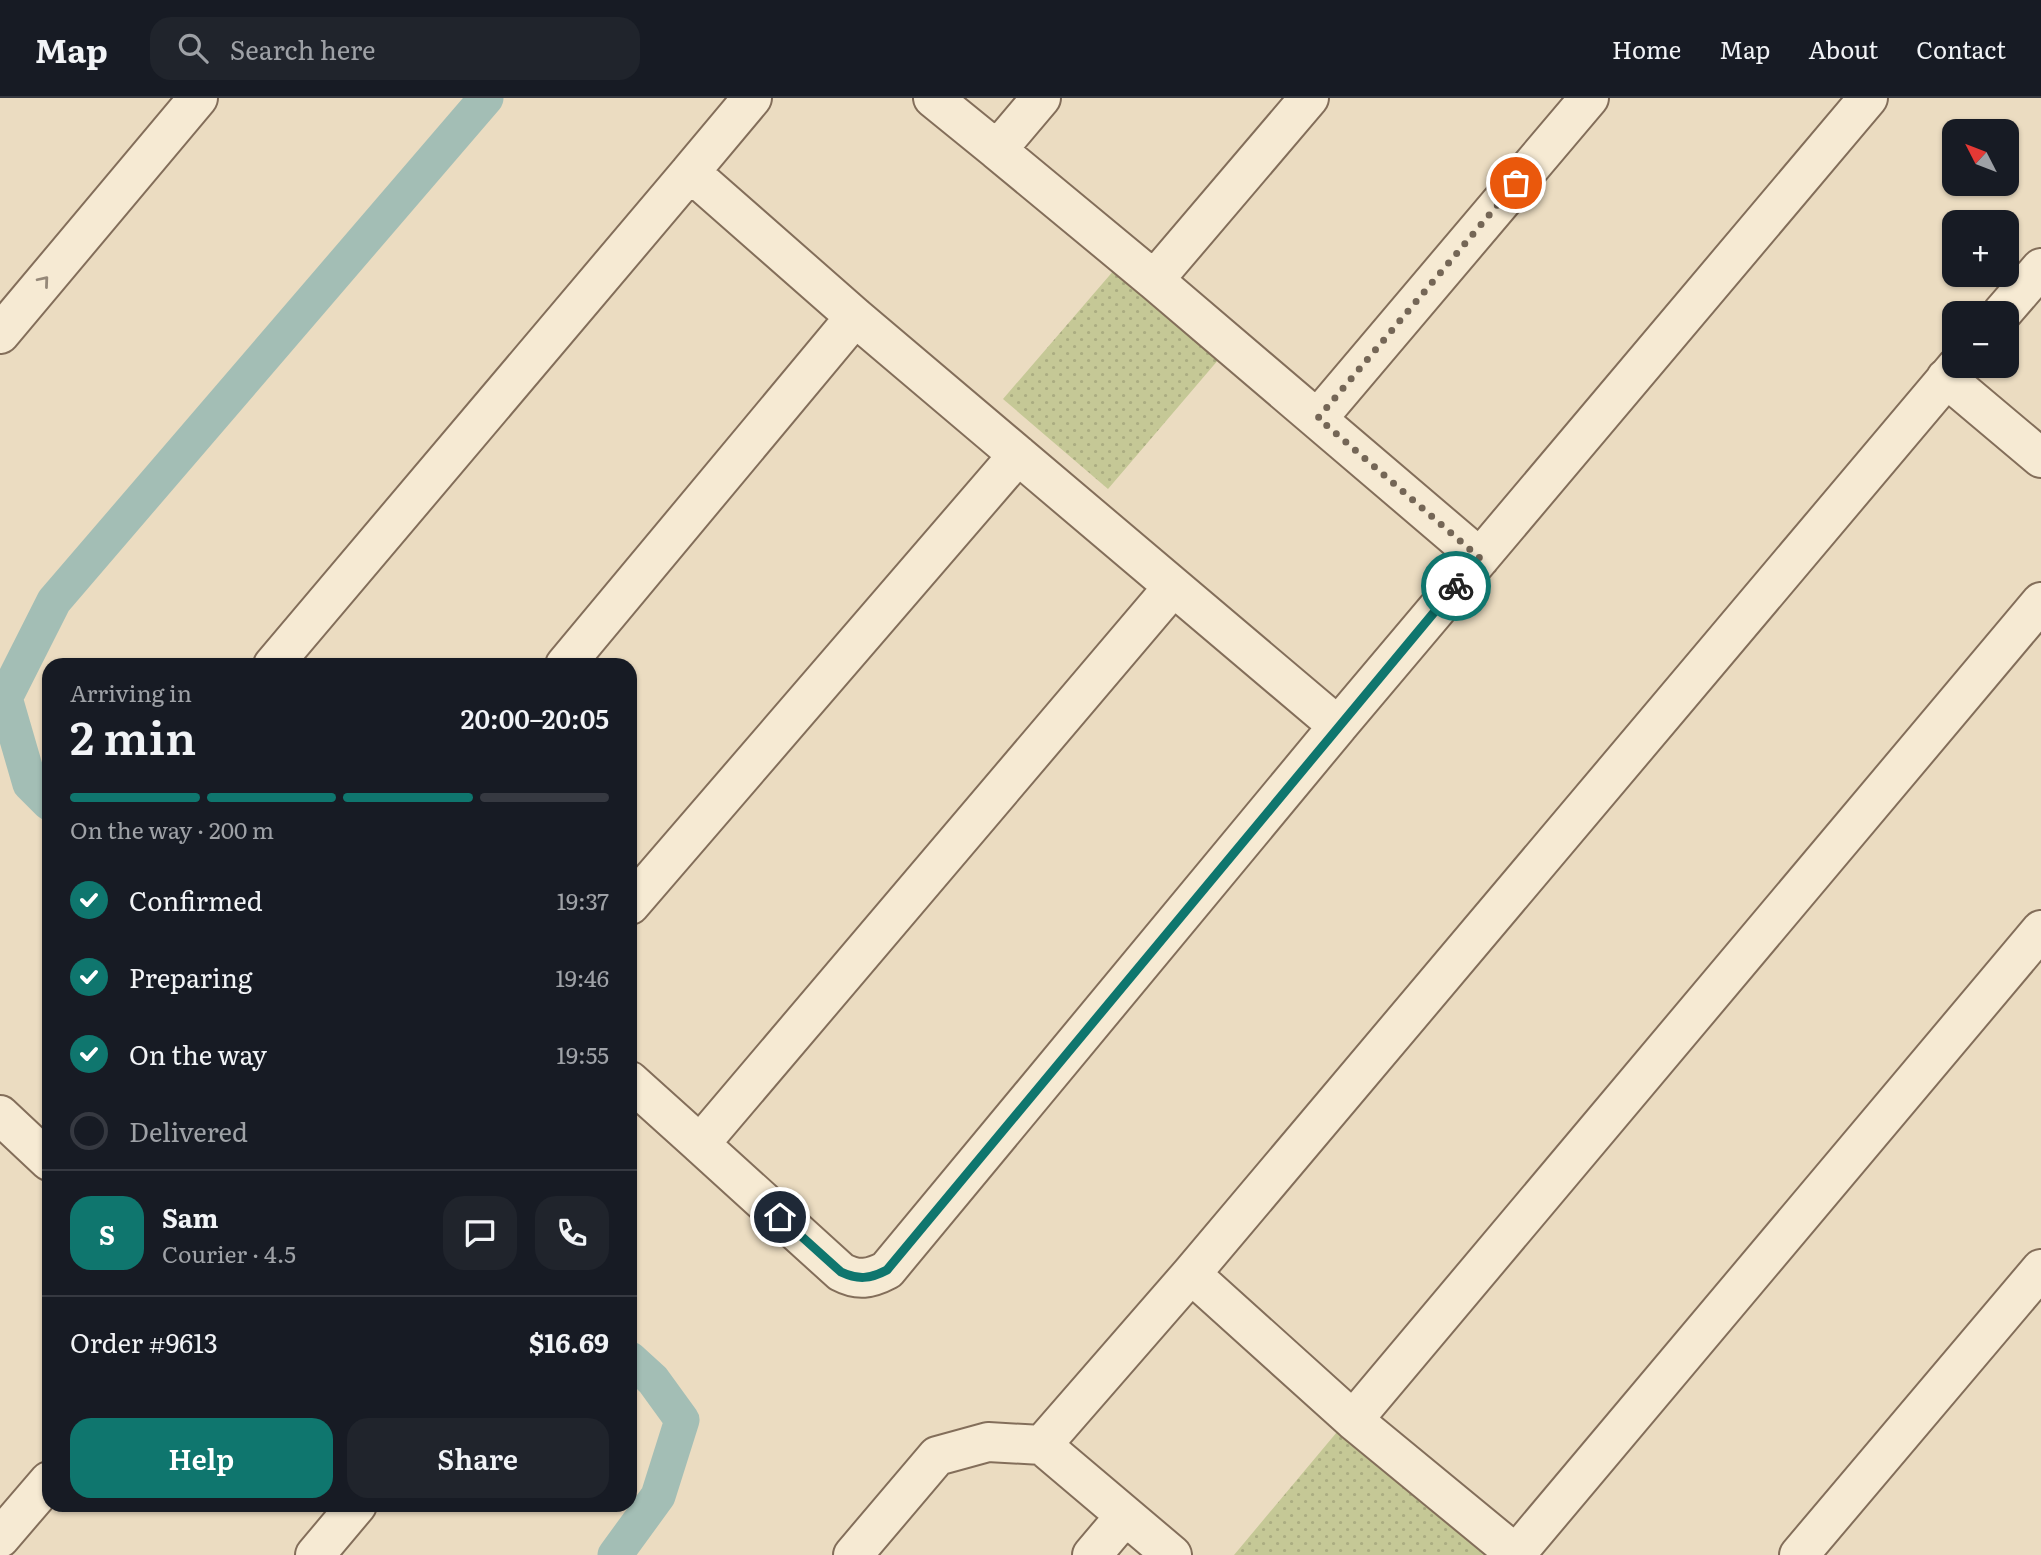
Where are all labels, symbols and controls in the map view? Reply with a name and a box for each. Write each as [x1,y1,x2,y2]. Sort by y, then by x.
search box [150,17,640,80]
text: Map [35,24,108,73]
icon: search [174,29,212,67]
text: Search here [230,29,376,68]
text: Home [1612,31,1681,66]
text: Map [1719,31,1770,66]
text: About [1808,31,1878,66]
text: Contact [1916,31,2006,66]
north arrow [1942,119,2020,196]
map controls [1942,119,2019,378]
pin [1486,153,1546,213]
icon: bag [1497,164,1535,202]
button: + [1942,210,2019,287]
one-way arrow [36,277,48,290]
button: − [1942,301,2019,378]
courier [1421,551,1491,621]
icon: bike [1437,567,1475,605]
text: Arriving in [70,675,192,709]
text: 20:00–20:05 [461,698,609,737]
text: 2 min [70,701,196,769]
text: On the way · 200 m [70,812,274,846]
text: Confirmed [129,880,263,919]
icon: check [70,881,108,919]
text: 19:37 [557,883,609,917]
text: Preparing [129,957,252,996]
icon: check [70,958,108,996]
text: 19:46 [555,960,609,994]
text: On the way [129,1034,267,1073]
icon: check [70,1035,108,1073]
text: 19:55 [557,1037,609,1071]
text: Delivered [129,1111,248,1150]
pin [750,1187,810,1247]
button: chat [443,1196,517,1270]
button: phone [535,1196,609,1270]
text: Sam [162,1197,218,1236]
icon: home [761,1198,799,1236]
text: S [99,1214,115,1253]
text: Courier · 4.5 [162,1236,296,1270]
text: Order #9613 [70,1322,218,1361]
text: $16.69 [529,1322,609,1361]
button: Help [70,1418,333,1498]
button: Share [347,1418,609,1498]

